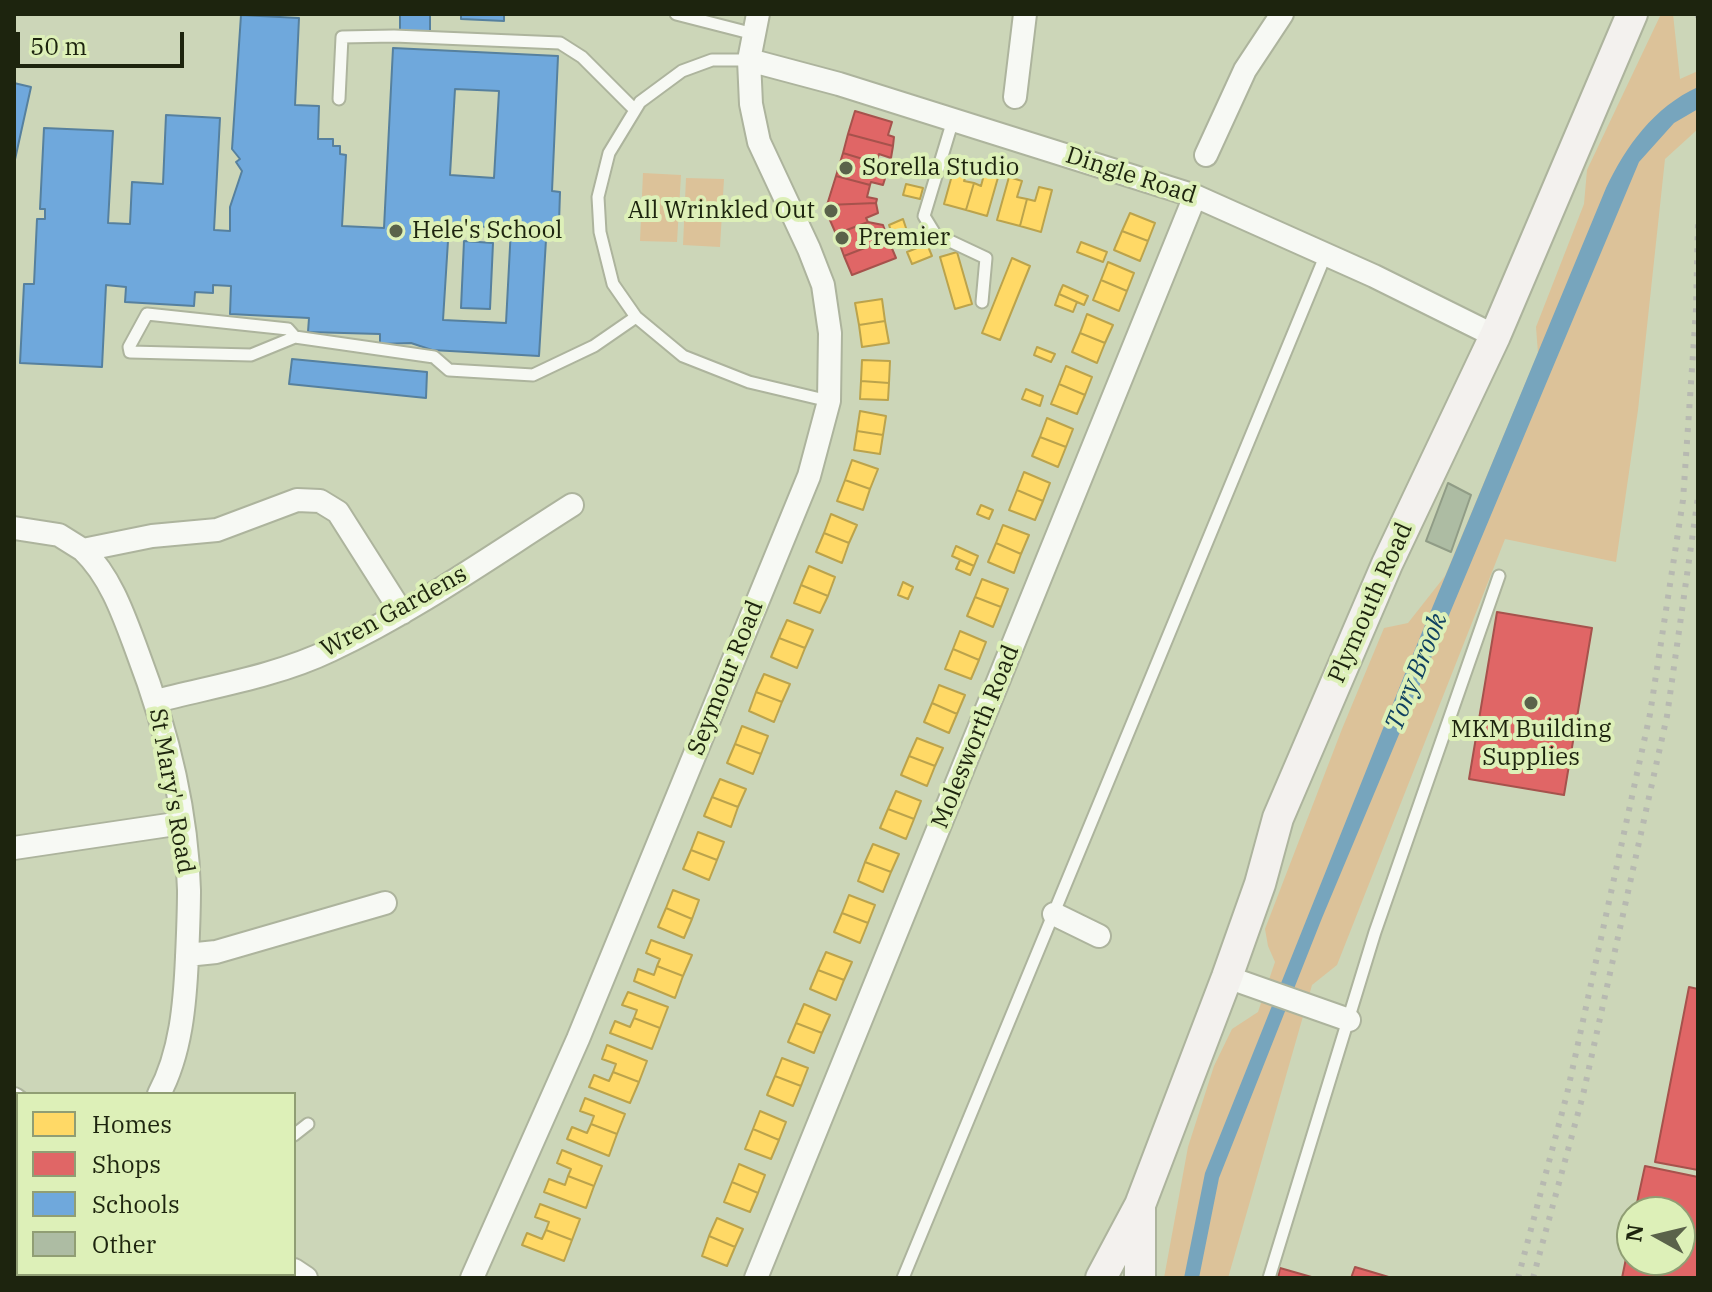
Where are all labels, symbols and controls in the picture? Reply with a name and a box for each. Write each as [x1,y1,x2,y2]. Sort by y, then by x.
scale bar [20,16,188,66]
text: 50 m [30,30,87,62]
street label: Dingle Road [1062,141,1200,211]
place label: Sorella Studio [862,154,1019,182]
marker: Sorella Studio [837,159,855,177]
place label: All Wrinkled Out [628,197,815,225]
marker: All Wrinkled Out [822,202,840,220]
place label: Hele's School [412,217,562,245]
marker: Hele's School [387,222,405,240]
place label: Premier [858,224,950,252]
marker: Premier [833,229,851,247]
street label: Plymouth Road [1323,518,1419,688]
street label: Wren Gardens [316,560,472,664]
street label: Seymour Road [682,596,770,760]
water label: Tory Brook [1379,609,1455,735]
street label: Molesworth Road [926,641,1026,833]
marker: MKM Building Supplies [1522,694,1540,712]
street label: St Mary's Road [142,706,200,876]
place label: MKM Building Supplies [1451,716,1611,772]
legend [16,1092,296,1276]
text: Homes [92,1108,172,1140]
text: Shops [92,1148,161,1180]
text: Schools [92,1188,180,1220]
north arrow [1616,1196,1696,1276]
text: N [1618,1222,1649,1244]
text: Other [92,1228,156,1260]

